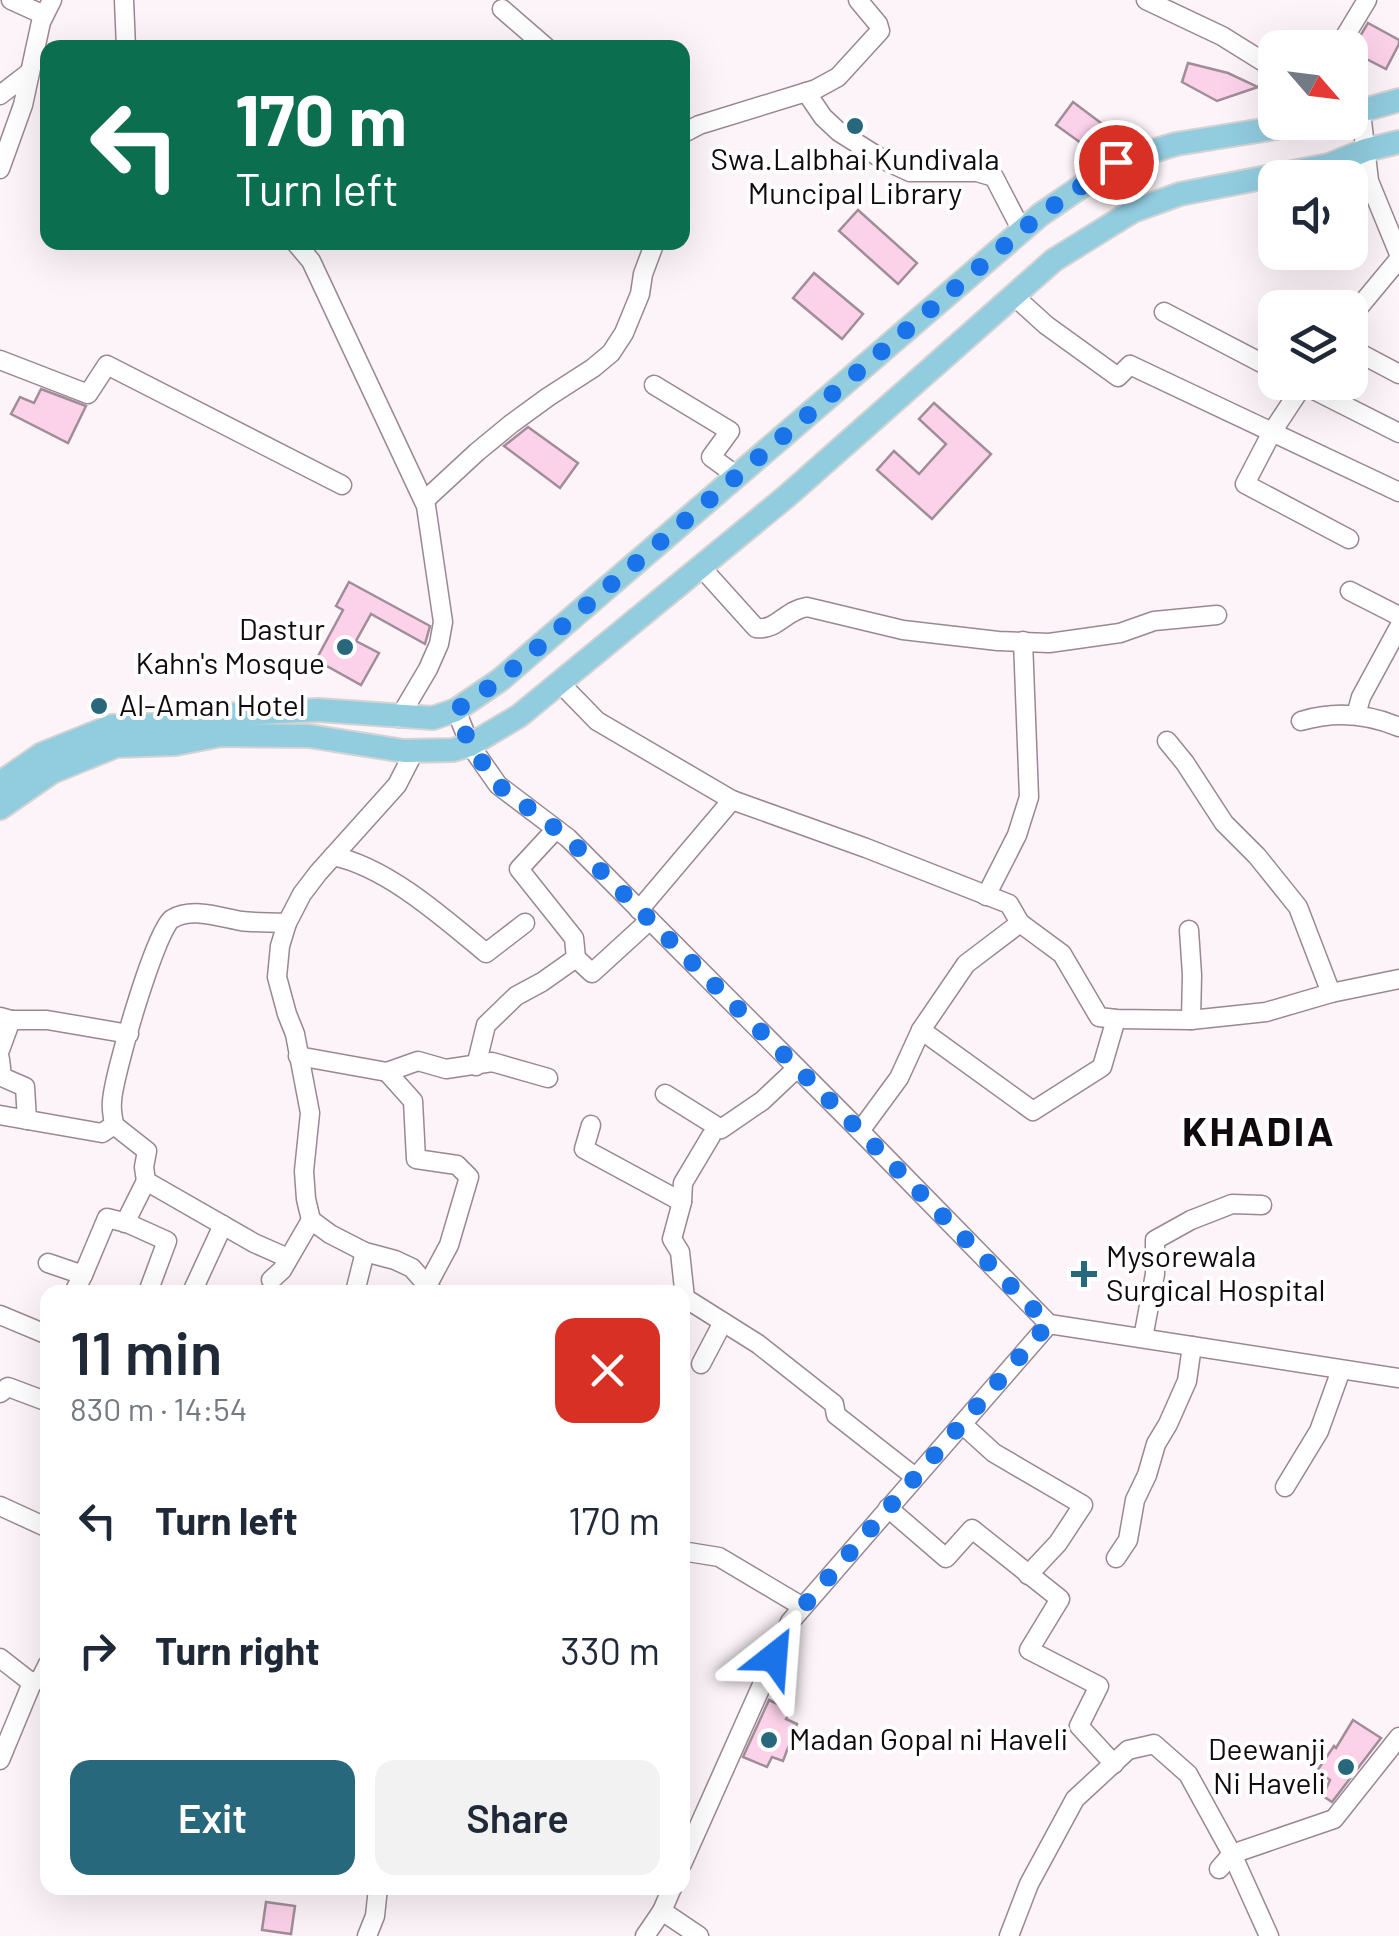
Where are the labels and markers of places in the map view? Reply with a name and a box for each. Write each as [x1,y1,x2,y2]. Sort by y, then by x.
marker: Swa.Lalbhai Kundivala Muncipal Library [844,115,866,137]
pin [1074,120,1159,205]
place label: Swa.Lalbhai Kundivala Muncipal Library [710,140,1000,210]
place label: Dastur Kahn's Mosque [135,610,325,680]
marker: Dastur Kahn's Mosque [334,636,356,658]
place label: Al-Aman Hotel [119,686,306,722]
marker: Al-Aman Hotel [88,695,110,717]
place label: Mysorewala Surgical Hospital [1106,1237,1325,1307]
marker: Mysorewala Surgical Hospital [1071,1261,1097,1287]
place label: Madan Gopal ni Haveli [789,1720,1068,1756]
marker: Madan Gopal ni Haveli [758,1729,780,1751]
place label: Deewanji Ni Haveli [1208,1730,1326,1800]
marker: Deewanji Ni Haveli [1335,1756,1357,1778]

